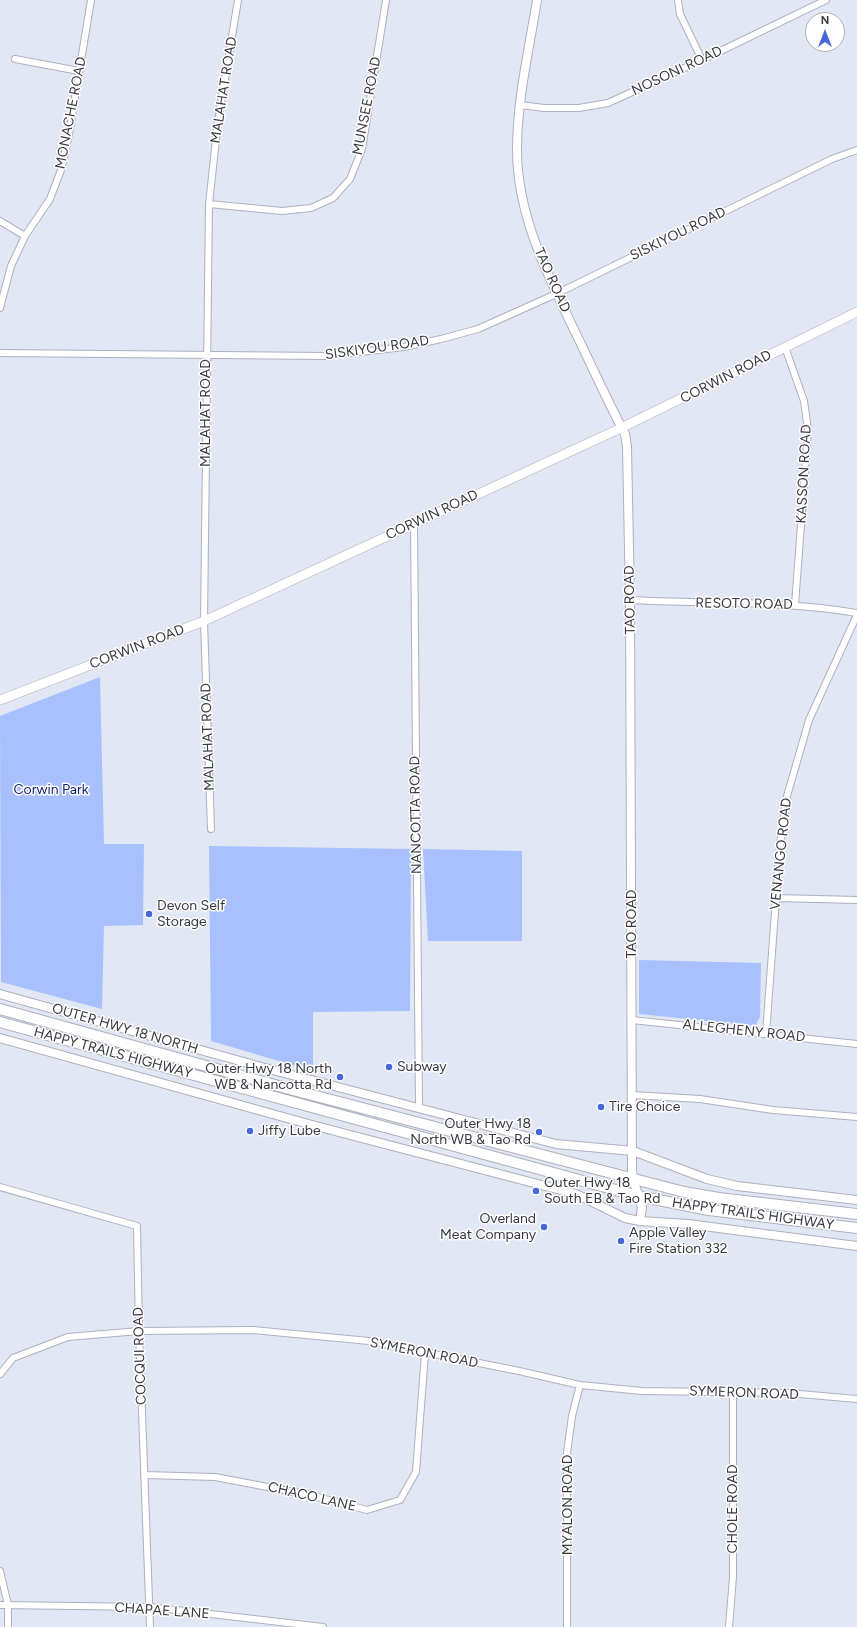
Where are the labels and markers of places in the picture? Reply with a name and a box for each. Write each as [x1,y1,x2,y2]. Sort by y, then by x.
place label: Devon Self Storage [157,898,225,930]
marker: Devon Self Storage [144,909,154,919]
place label: Subway [397,1059,447,1075]
place label: Outer Hwy 18 North WB & Nancotta Rd [205,1061,332,1094]
marker: Subway [384,1062,394,1072]
marker: Outer Hwy 18 North WB & Nancotta Rd [335,1072,345,1082]
place label: Tire Choice [609,1099,680,1115]
marker: Tire Choice [596,1102,606,1112]
place label: Outer Hwy 18 North WB & Tao Rd [410,1116,531,1148]
place label: Jiffy Lube [258,1123,321,1139]
marker: Jiffy Lube [245,1126,255,1136]
marker: Outer Hwy 18 North WB & Tao Rd [534,1127,544,1137]
place label: Outer Hwy 18 South EB & Tao Rd [544,1175,660,1208]
marker: Outer Hwy 18 South EB & Tao Rd [531,1186,541,1196]
place label: Overland Meat Company [440,1211,536,1244]
marker: Overland Meat Company [539,1222,549,1232]
place label: Apple Valley Fire Station 332 [629,1225,728,1258]
marker: Apple Valley Fire Station 332 [616,1236,626,1246]

